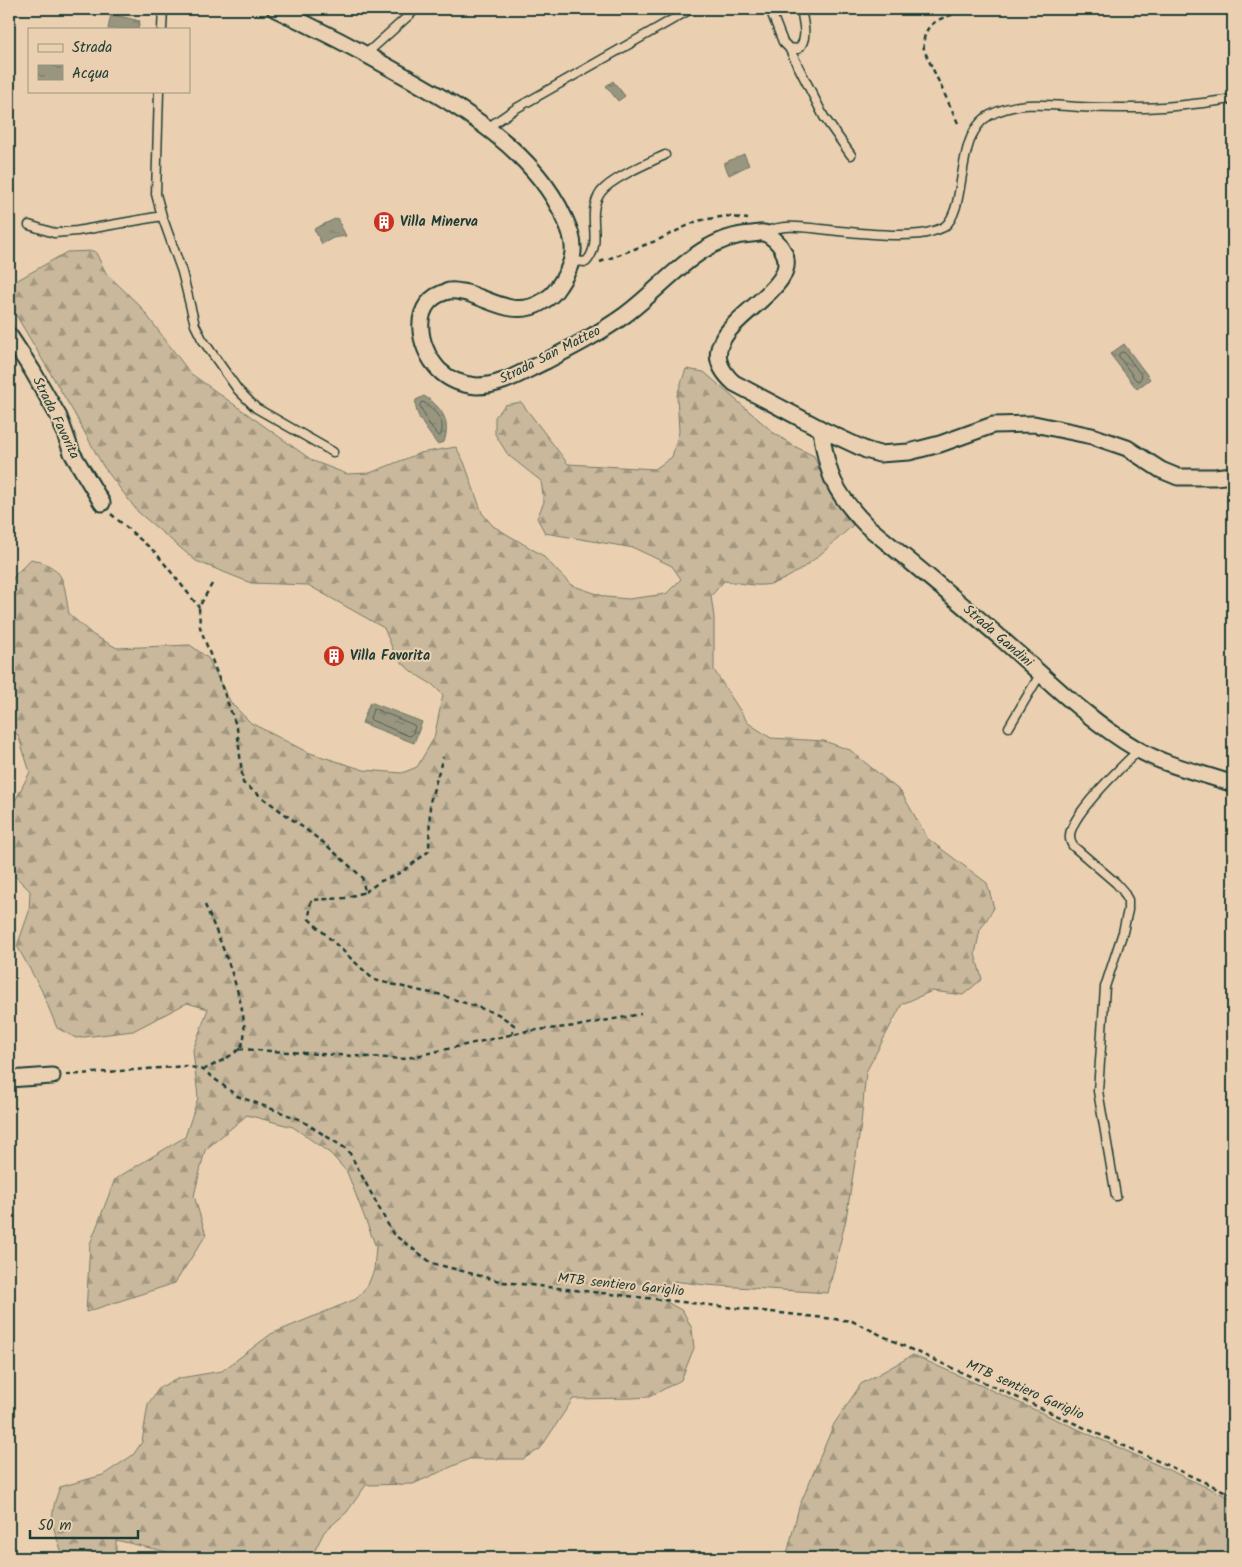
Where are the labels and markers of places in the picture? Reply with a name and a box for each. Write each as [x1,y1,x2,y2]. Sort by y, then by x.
building icon: Villa Minerva [372,210,396,234]
place label: Villa Minerva [400,211,478,233]
building icon: Villa Favorita [322,644,346,668]
place label: Villa Favorita [350,645,430,667]

